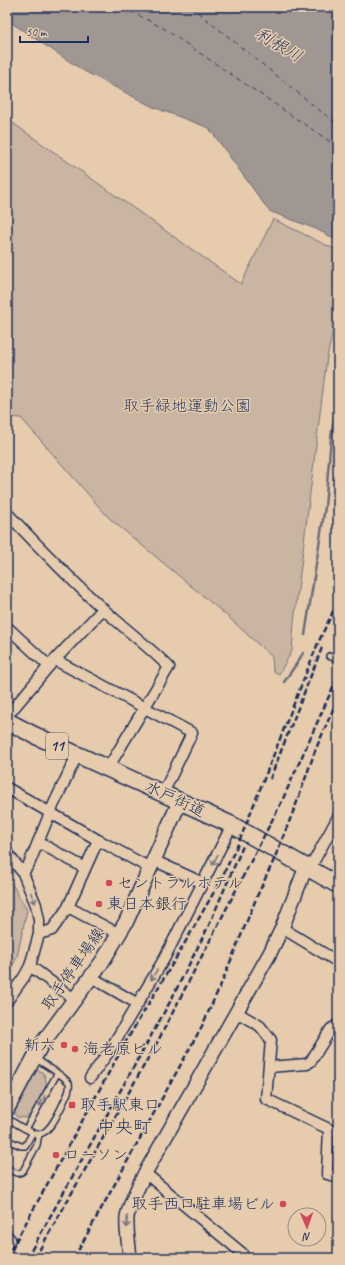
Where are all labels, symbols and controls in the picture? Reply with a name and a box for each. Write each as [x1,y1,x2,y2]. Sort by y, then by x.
scale bar [20,18,88,44]
water label: 利根川 [252,23,306,67]
text: 50 m [26,24,48,40]
park label: 取手緑地運動公園 [123,396,251,416]
road number: 11 [46,733,68,759]
street label: 水戸街道 [142,776,208,822]
one-way arrow [210,854,218,866]
place label: セントラルホテル [117,873,244,893]
marker: セントラルホテル [104,878,114,888]
one-way arrow [30,891,38,903]
place label: 東日本銀行 [107,894,187,914]
marker: 東日本銀行 [94,899,104,909]
street label: 取手停車場線 [37,924,109,1014]
one-way arrow [150,969,158,981]
place label: 新六 [24,1035,56,1055]
place label: 海老原ビル [83,1039,163,1059]
marker: 新六 [59,1040,69,1050]
marker: 海老原ビル [70,1044,80,1054]
one-way arrow [37,1095,45,1107]
place label: 取手駅東口 [80,1095,160,1115]
marker: 取手駅東口 [67,1100,77,1110]
district label: 中央町 [97,1116,151,1138]
place label: ローソン [64,1145,128,1165]
marker: ローソン [51,1150,61,1160]
place label: 取手西口駐車場ビル [131,1194,275,1214]
marker: 取手西口駐車場ビル [278,1199,288,1209]
north arrow [287,1207,327,1247]
one-way arrow [124,1216,131,1229]
text: N [302,1230,311,1244]

